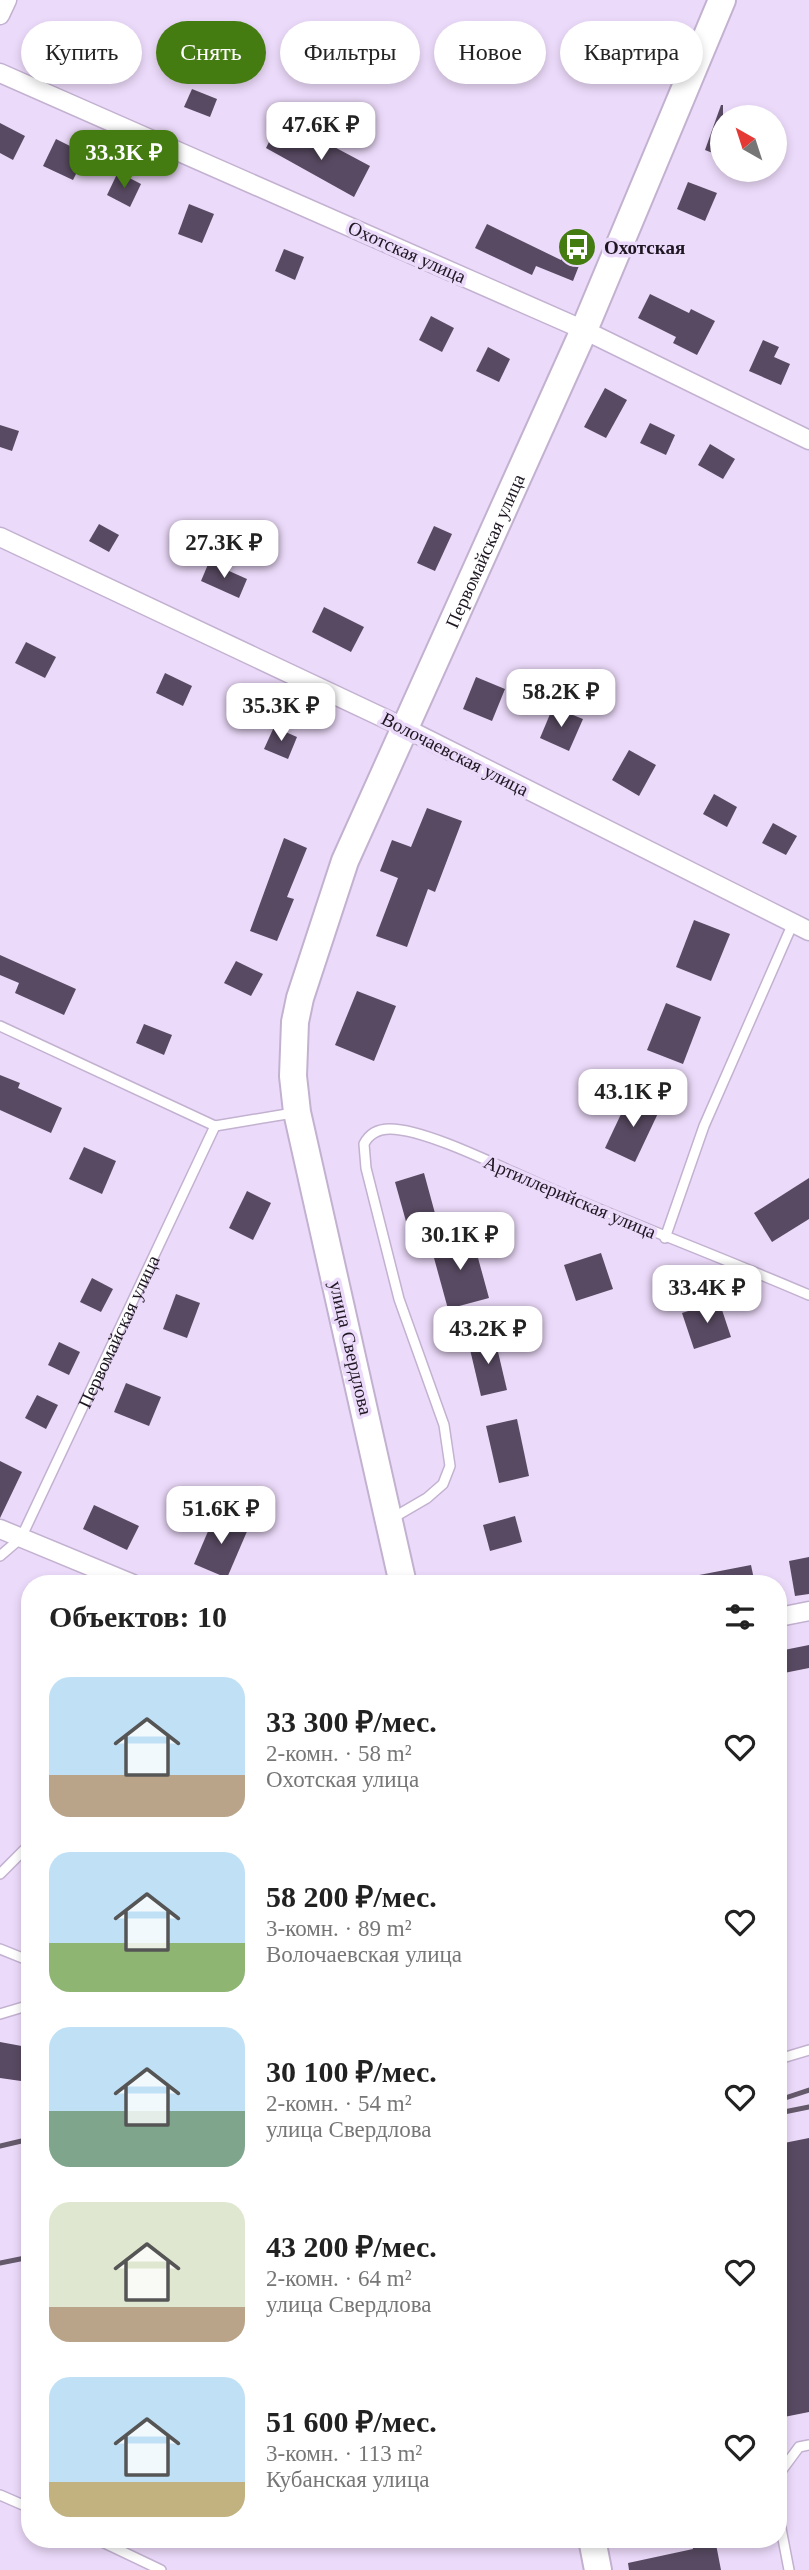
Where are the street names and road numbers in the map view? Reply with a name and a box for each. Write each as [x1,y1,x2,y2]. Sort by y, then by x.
street label: Охотская улица [345,217,470,288]
street label: Первомайская улица [441,470,529,631]
street label: Волочаевская улица [378,708,532,800]
street label: Артиллерийская улица [481,1151,660,1243]
street label: Первомайская улица [73,1251,163,1411]
street label: улица Свердлова [325,1279,377,1418]

